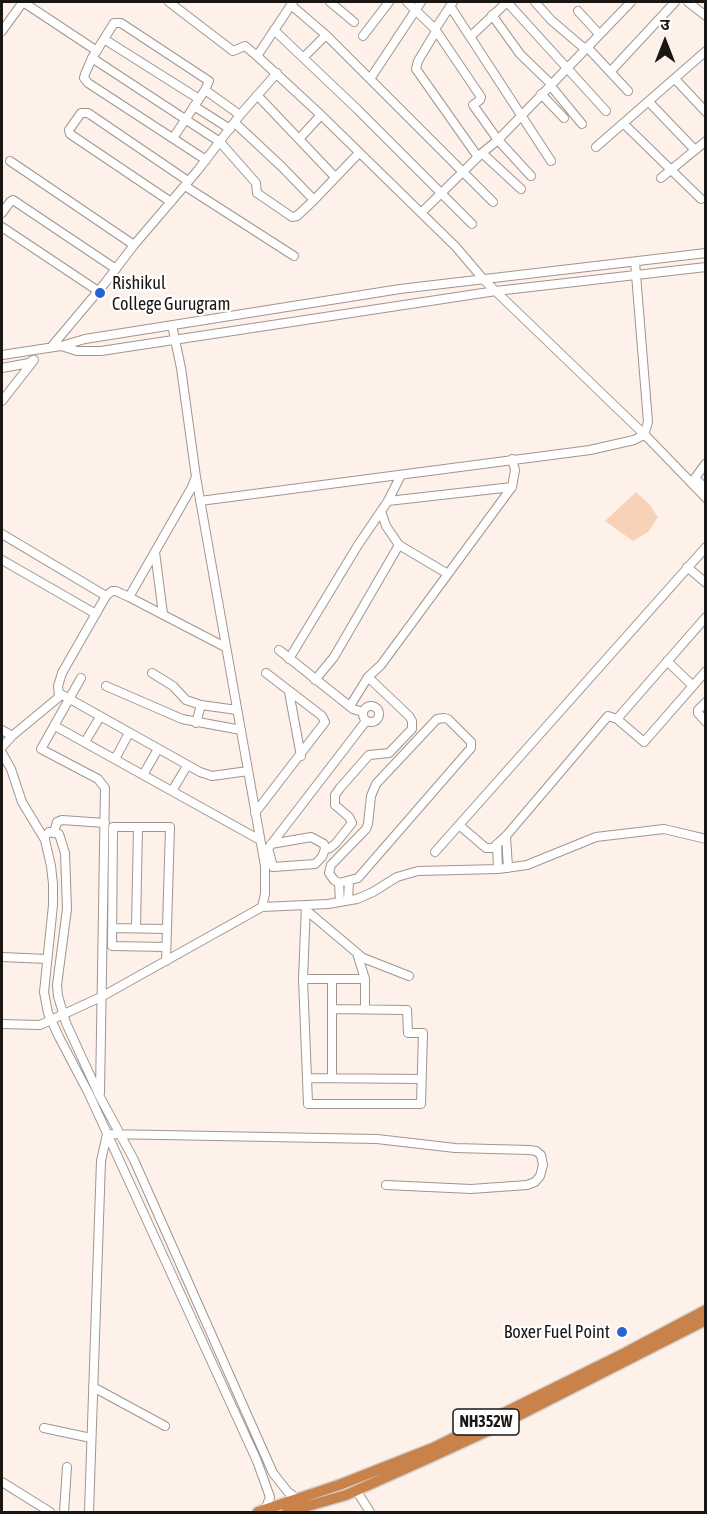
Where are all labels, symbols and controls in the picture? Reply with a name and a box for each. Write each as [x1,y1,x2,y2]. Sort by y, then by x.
north arrow [635,12,695,72]
text: उ [660,15,670,33]
place label: Rishikul College Gurugram [112,272,230,314]
marker: Rishikul College Gurugram [93,286,107,300]
place label: Boxer Fuel Point [504,1321,610,1343]
marker: Boxer Fuel Point [615,1325,629,1339]
road number: NH352W [453,1409,519,1435]

